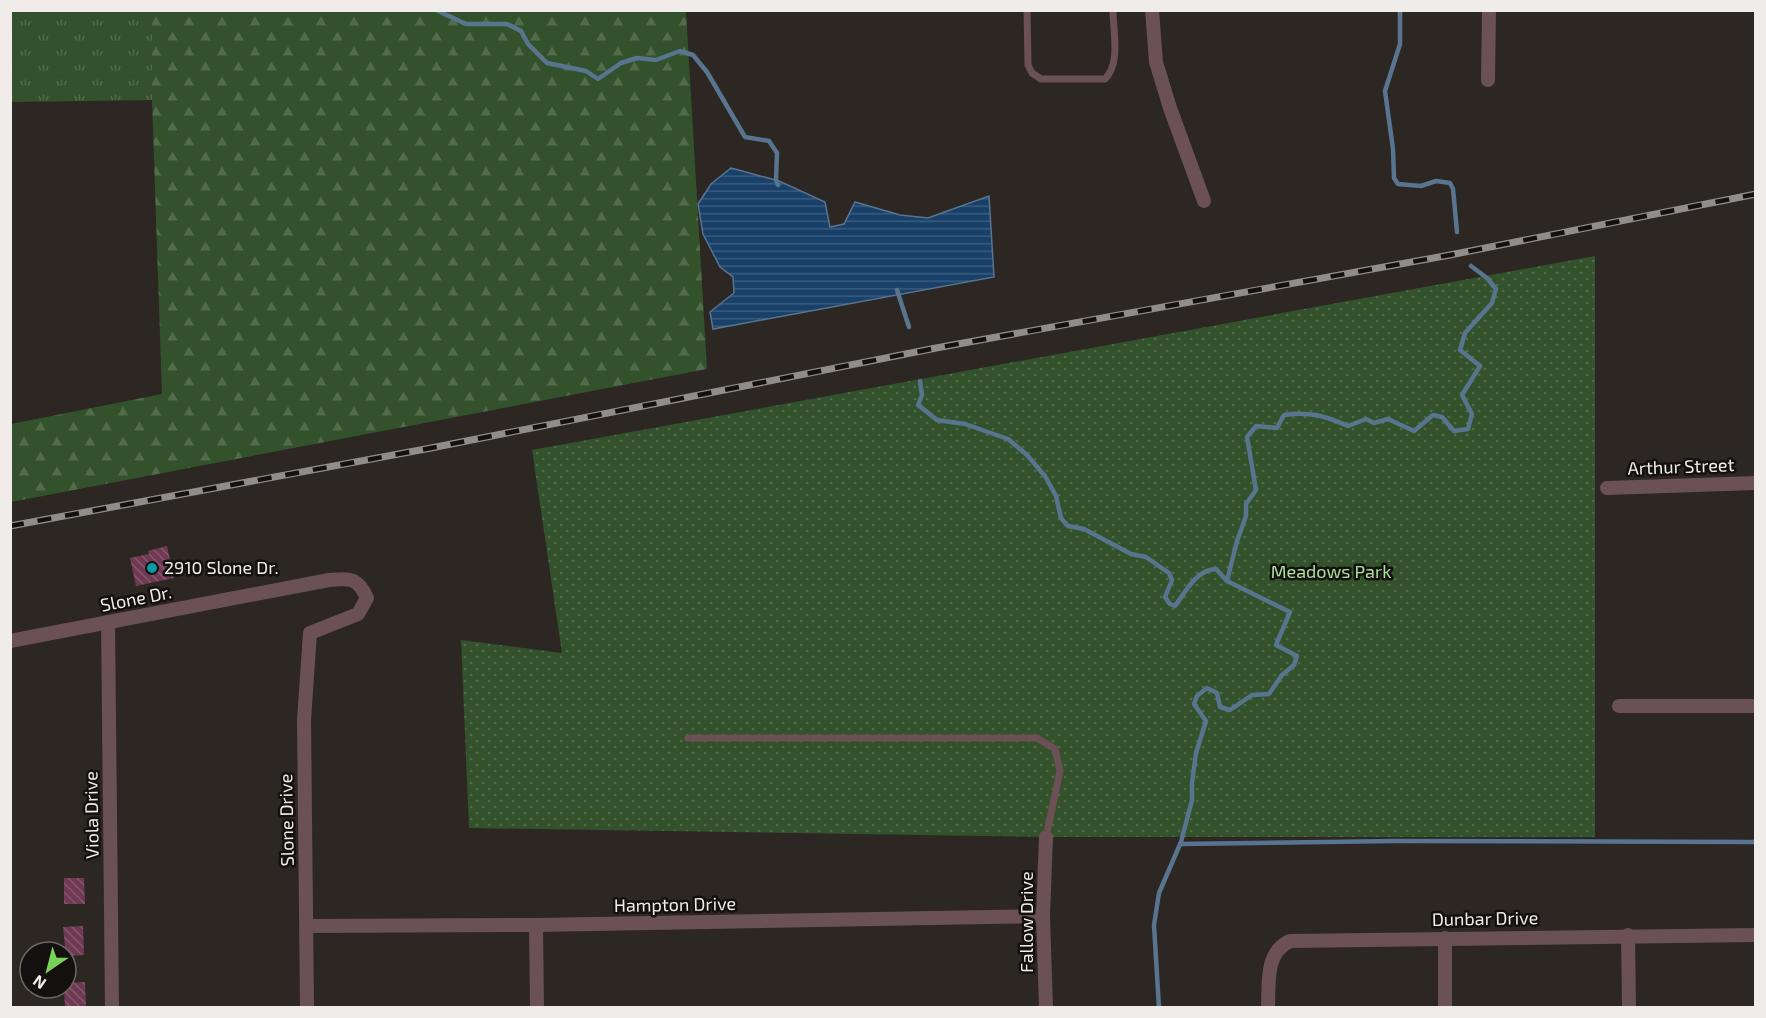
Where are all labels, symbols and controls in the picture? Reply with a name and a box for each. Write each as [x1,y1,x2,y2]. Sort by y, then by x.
street label: Arthur Street [1627,453,1735,479]
place label: 2910 Slone Dr. [164,556,279,578]
park label: Meadows Park [1271,560,1391,582]
marker: 2910 Slone Dr. [145,561,159,575]
street label: Slone Dr. [98,580,173,616]
street label: Viola Drive [79,771,103,859]
street label: Slone Drive [274,774,298,866]
street label: Fallow Drive [1015,871,1037,973]
street label: Hampton Drive [614,892,736,916]
street label: Dunbar Drive [1432,906,1538,930]
north arrow [18,940,78,1000]
text: N [29,972,49,994]

